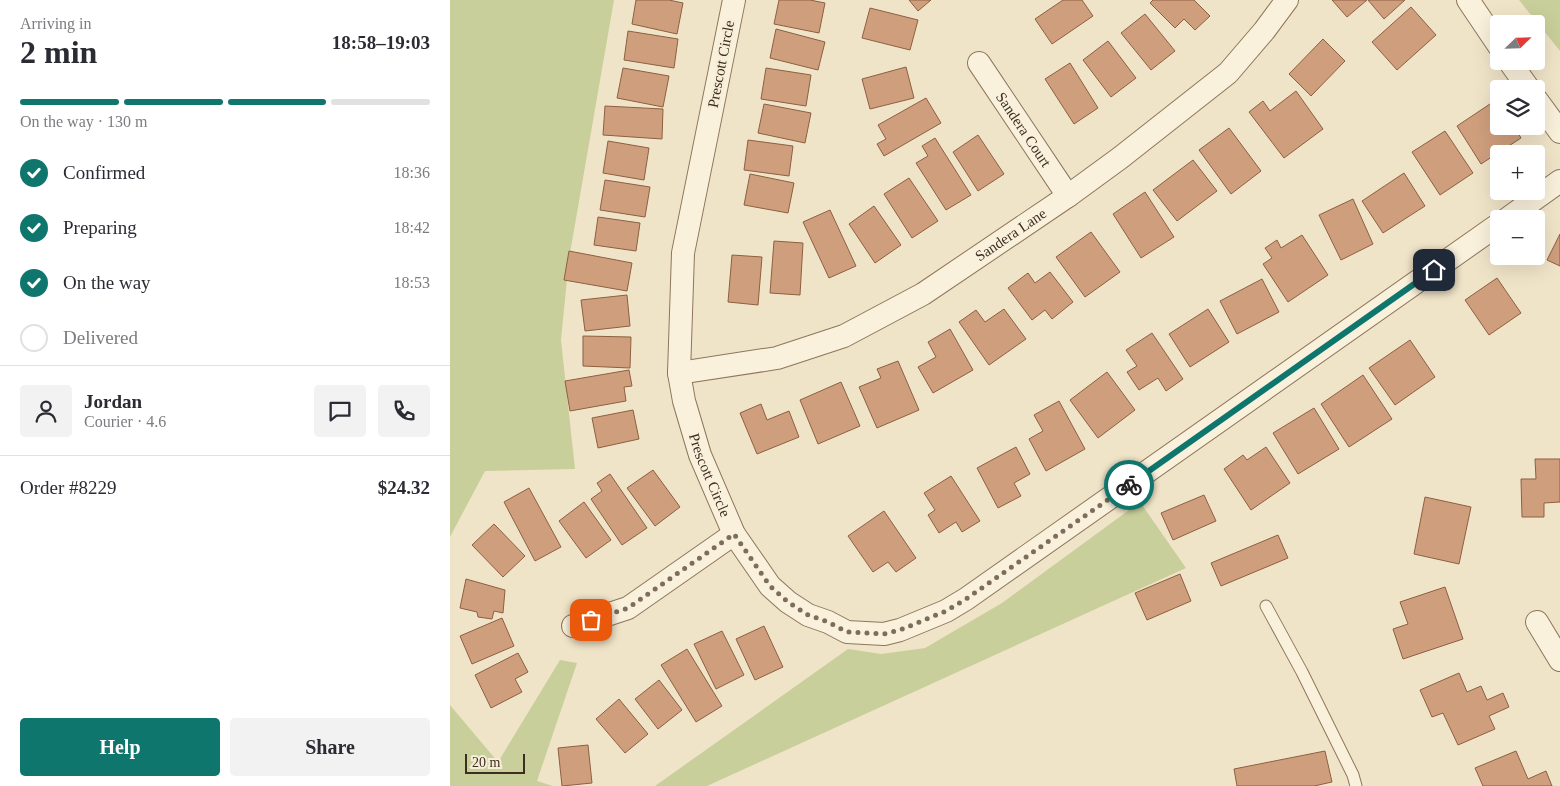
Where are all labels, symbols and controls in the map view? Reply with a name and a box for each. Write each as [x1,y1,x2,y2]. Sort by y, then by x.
text: Arriving in [20,15,92,32]
north arrow [1490,15,1545,70]
map controls [1490,15,1545,265]
street label: Prescott Circle [705,19,737,109]
text: 18:58–19:03 [332,32,430,53]
text: 2 min [20,34,97,70]
button: layers [1490,80,1545,135]
street label: Sandera Court [993,89,1055,170]
text: On the way · 130 m [20,113,148,130]
button: + [1490,145,1545,200]
icon: check [20,159,48,187]
text: Confirmed [63,162,145,183]
text: 18:36 [394,164,430,181]
street label: Sandera Lane [972,205,1049,264]
button: − [1490,210,1545,265]
icon: check [20,214,48,242]
text: Preparing [63,217,137,238]
text: 18:42 [394,219,430,236]
pin [1413,249,1455,291]
icon: home [1420,256,1448,284]
icon: check [20,269,48,297]
text: On the way [63,272,151,293]
text: 18:53 [394,274,430,291]
text: Delivered [63,327,138,348]
button: person [20,385,72,437]
button: chat [314,385,366,437]
button: phone [378,385,430,437]
text: Jordan [84,391,142,412]
text: Courier · 4.6 [84,413,166,430]
street label: Prescott Circle [686,431,734,520]
courier [1104,460,1154,510]
icon: bike [1115,471,1143,499]
text: Order #8229 [20,477,117,498]
text: $24.32 [378,477,430,498]
pin [570,599,612,641]
icon: bag [577,606,605,634]
button: Help [20,718,220,776]
button: Share [230,718,430,776]
scale bar [465,751,525,774]
text: 20 m [472,755,500,770]

